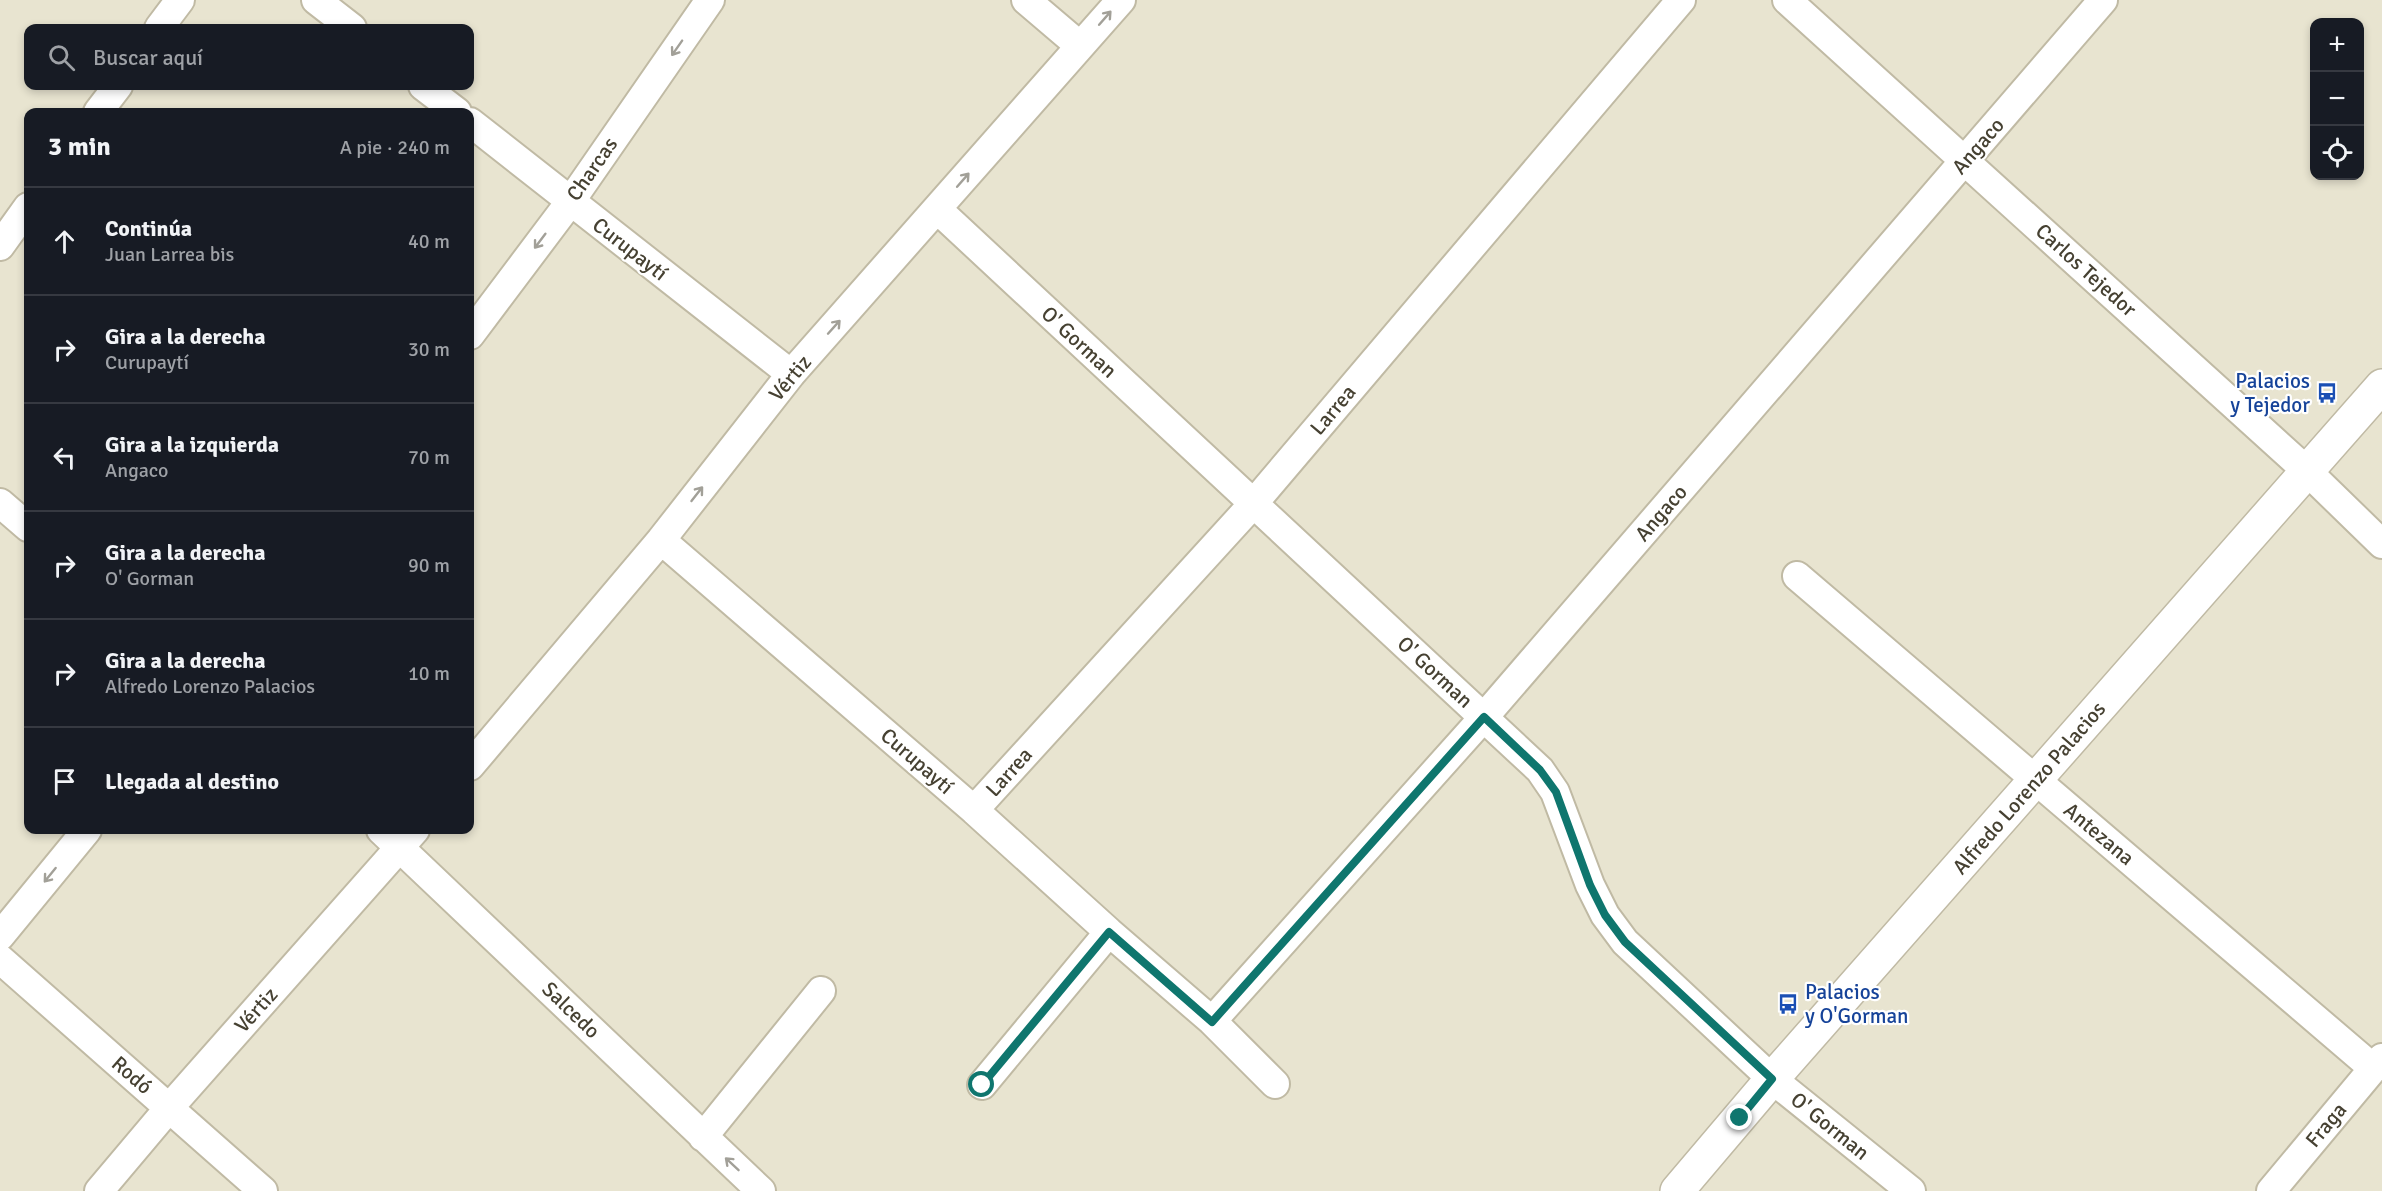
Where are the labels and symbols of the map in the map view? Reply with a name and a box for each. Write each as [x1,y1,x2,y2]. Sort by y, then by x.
one-way arrow [1098,11,1112,26]
one-way arrow [671,39,683,56]
street label: Angaco [1946,112,2010,180]
street label: Charcas [561,132,623,206]
one-way arrow [956,173,970,188]
street label: Curupaytí [587,212,673,287]
street label: Carlos Tejedor [2030,218,2142,322]
one-way arrow [533,233,546,249]
street label: O' Gorman [1036,301,1122,383]
one-way arrow [826,319,840,335]
street label: Vértiz [763,350,817,406]
place label: Palacios y Tejedor [2230,368,2310,418]
street label: Larrea [1305,380,1361,440]
bus stop icon: Palacios y Tejedor [2315,381,2339,405]
street label: Angaco [1629,479,1693,547]
one-way arrow [691,486,704,502]
street label: O' Gorman [1392,631,1478,713]
street label: Alfredo Lorenzo Palacios [1947,696,2111,880]
street label: Curupaytí [875,722,959,800]
street label: Larrea [980,742,1038,802]
street label: Antezana [2058,797,2140,871]
one-way arrow [43,867,57,882]
street label: Salcedo [537,976,605,1044]
place label: Palacios y O'Gorman [1805,979,1909,1029]
street label: Vértiz [229,982,283,1038]
bus stop icon: Palacios y O'Gorman [1776,992,1800,1016]
street label: Rodó [106,1050,158,1100]
route start [968,1071,994,1097]
street label: O' Gorman [1785,1086,1875,1166]
street label: Fraga [2300,1097,2352,1153]
route end [1726,1104,1752,1130]
one-way arrow [724,1157,739,1171]

